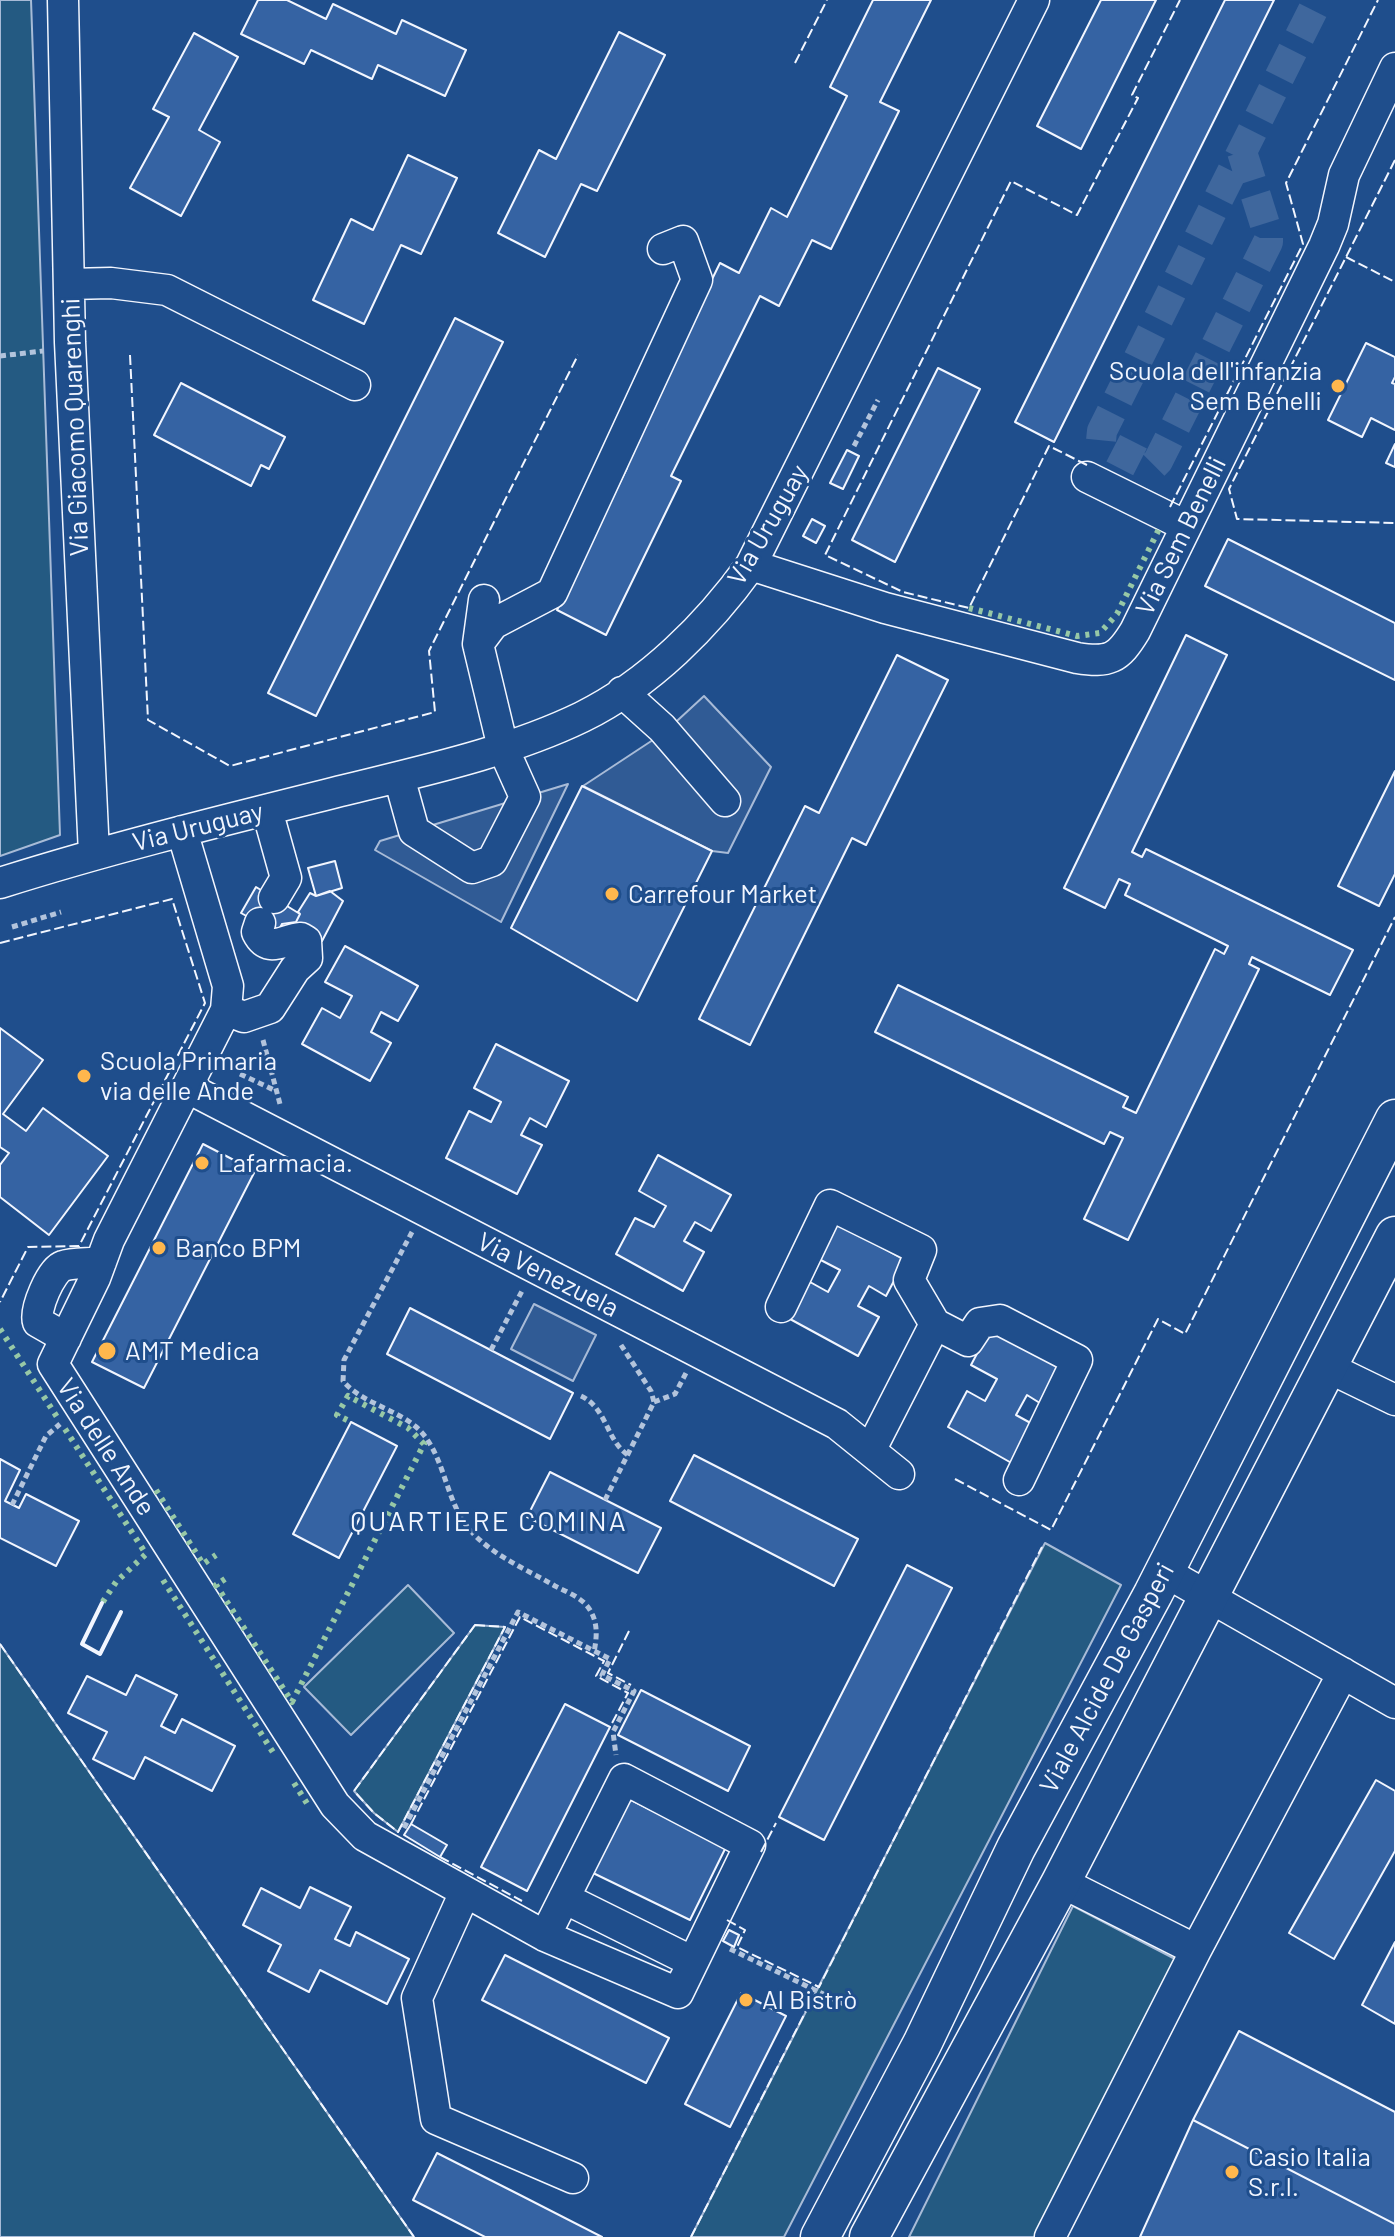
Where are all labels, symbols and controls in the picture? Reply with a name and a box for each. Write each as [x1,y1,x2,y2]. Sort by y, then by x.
street label: Via Giacomo Quarenghi [55,297,95,557]
place label: Scuola dell'infanzia Sem Benelli [1109,355,1322,416]
marker: Scuola dell'infanzia Sem Benelli [1329,377,1347,395]
street label: Via Sem Benelli [1129,452,1233,620]
street label: Via Uruguay [721,459,815,591]
street label: Via Uruguay [129,796,267,858]
place label: Carrefour Market [628,878,817,910]
marker: Carrefour Market [603,885,621,903]
place label: Scuola Primaria via delle Ande [100,1045,277,1106]
marker: Scuola Primaria via delle Ande [75,1067,93,1085]
place label: Lafarmacia. [218,1147,353,1179]
marker: Lafarmacia. [193,1154,211,1172]
street label: Via Venezuela [472,1226,624,1324]
place label: Banco BPM [175,1232,301,1264]
marker: Banco BPM [150,1239,168,1257]
place label: AMT Medica [125,1335,259,1367]
marker: AMT Medica [96,1340,118,1362]
street label: Via delle Ande [50,1373,162,1521]
district label: QUARTIERE COMINA [350,1505,628,1539]
street label: Viale Alcide De Gasperi [1033,1558,1181,1798]
place label: Al Bistrò [762,1984,857,2016]
marker: Al Bistrò [737,1991,755,2009]
place label: Casio Italia S.r.l. [1248,2141,1371,2202]
marker: Casio Italia S.r.l. [1223,2163,1241,2181]

